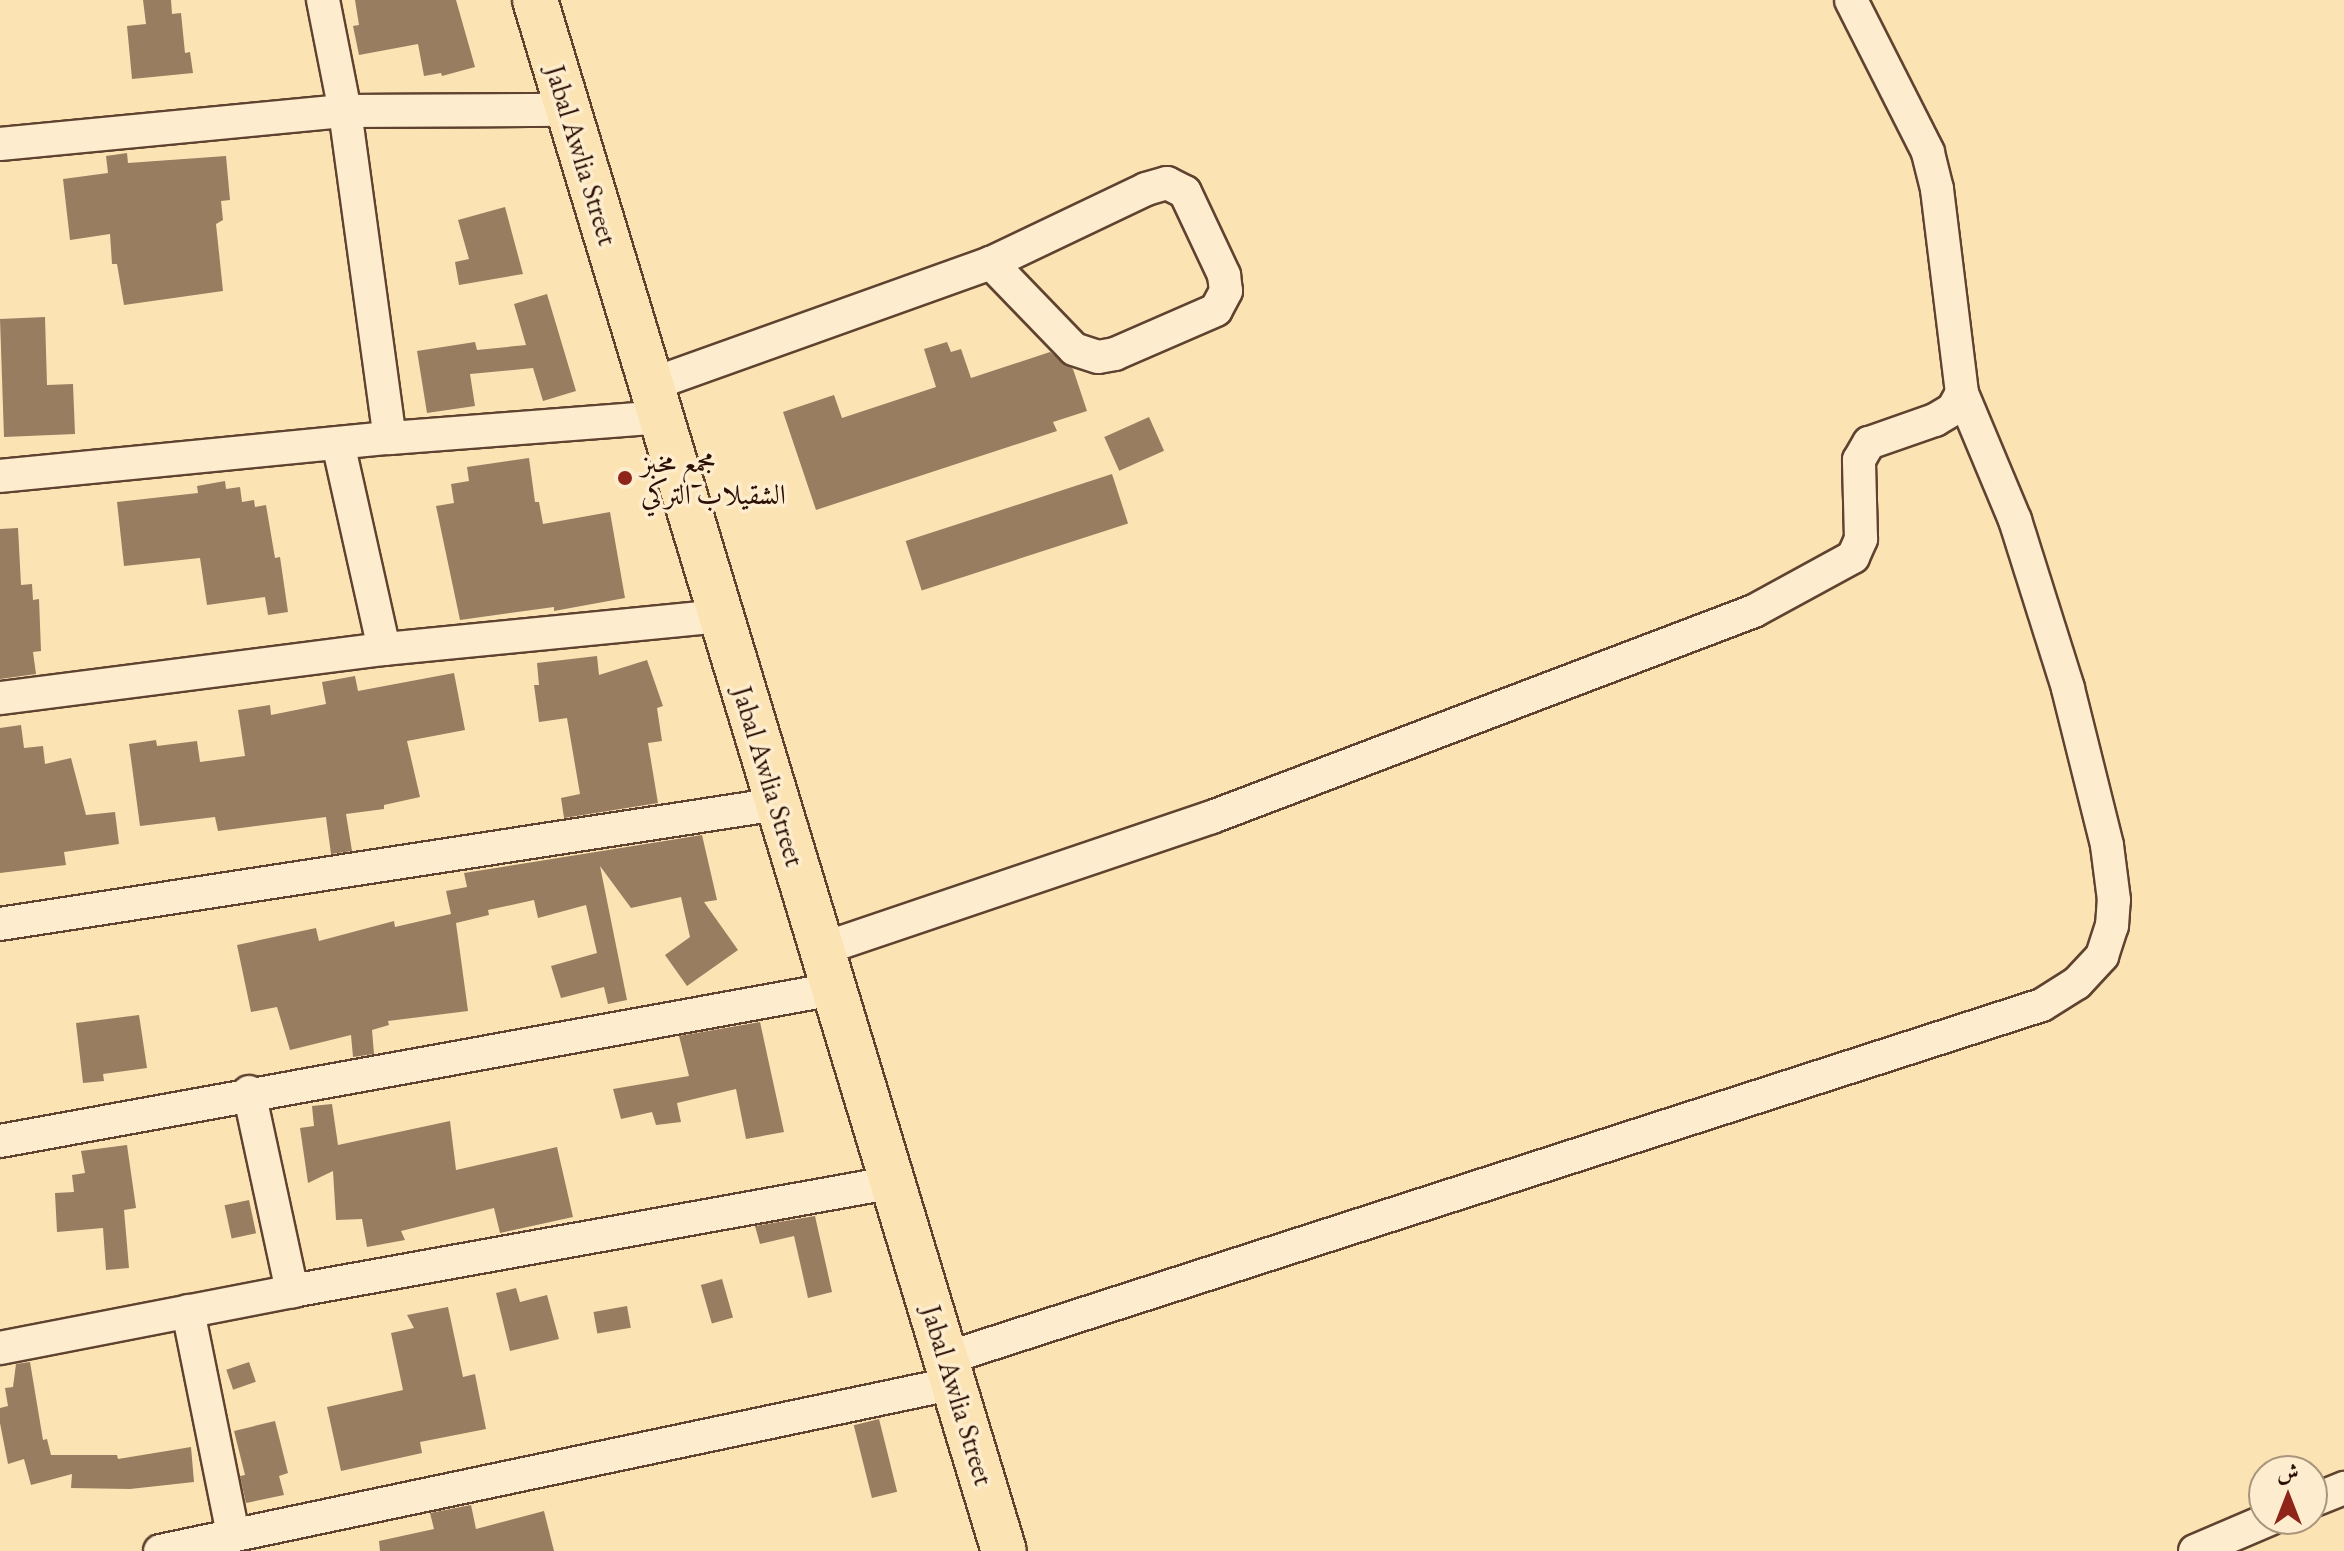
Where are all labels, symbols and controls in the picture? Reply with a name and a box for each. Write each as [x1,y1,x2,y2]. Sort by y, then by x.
street label: Jabal Awlia Street [539,61,625,249]
place label: مجمع مخبز الشقيلاب التركي [641,445,786,511]
marker: مجمع مخبز الشقيلاب التركي [616,469,634,487]
street label: Jabal Awlia Street [726,682,812,870]
street label: Jabal Awlia Street [915,1301,1001,1489]
north arrow [2248,1455,2328,1535]
text: ش [2277,1458,2299,1487]

